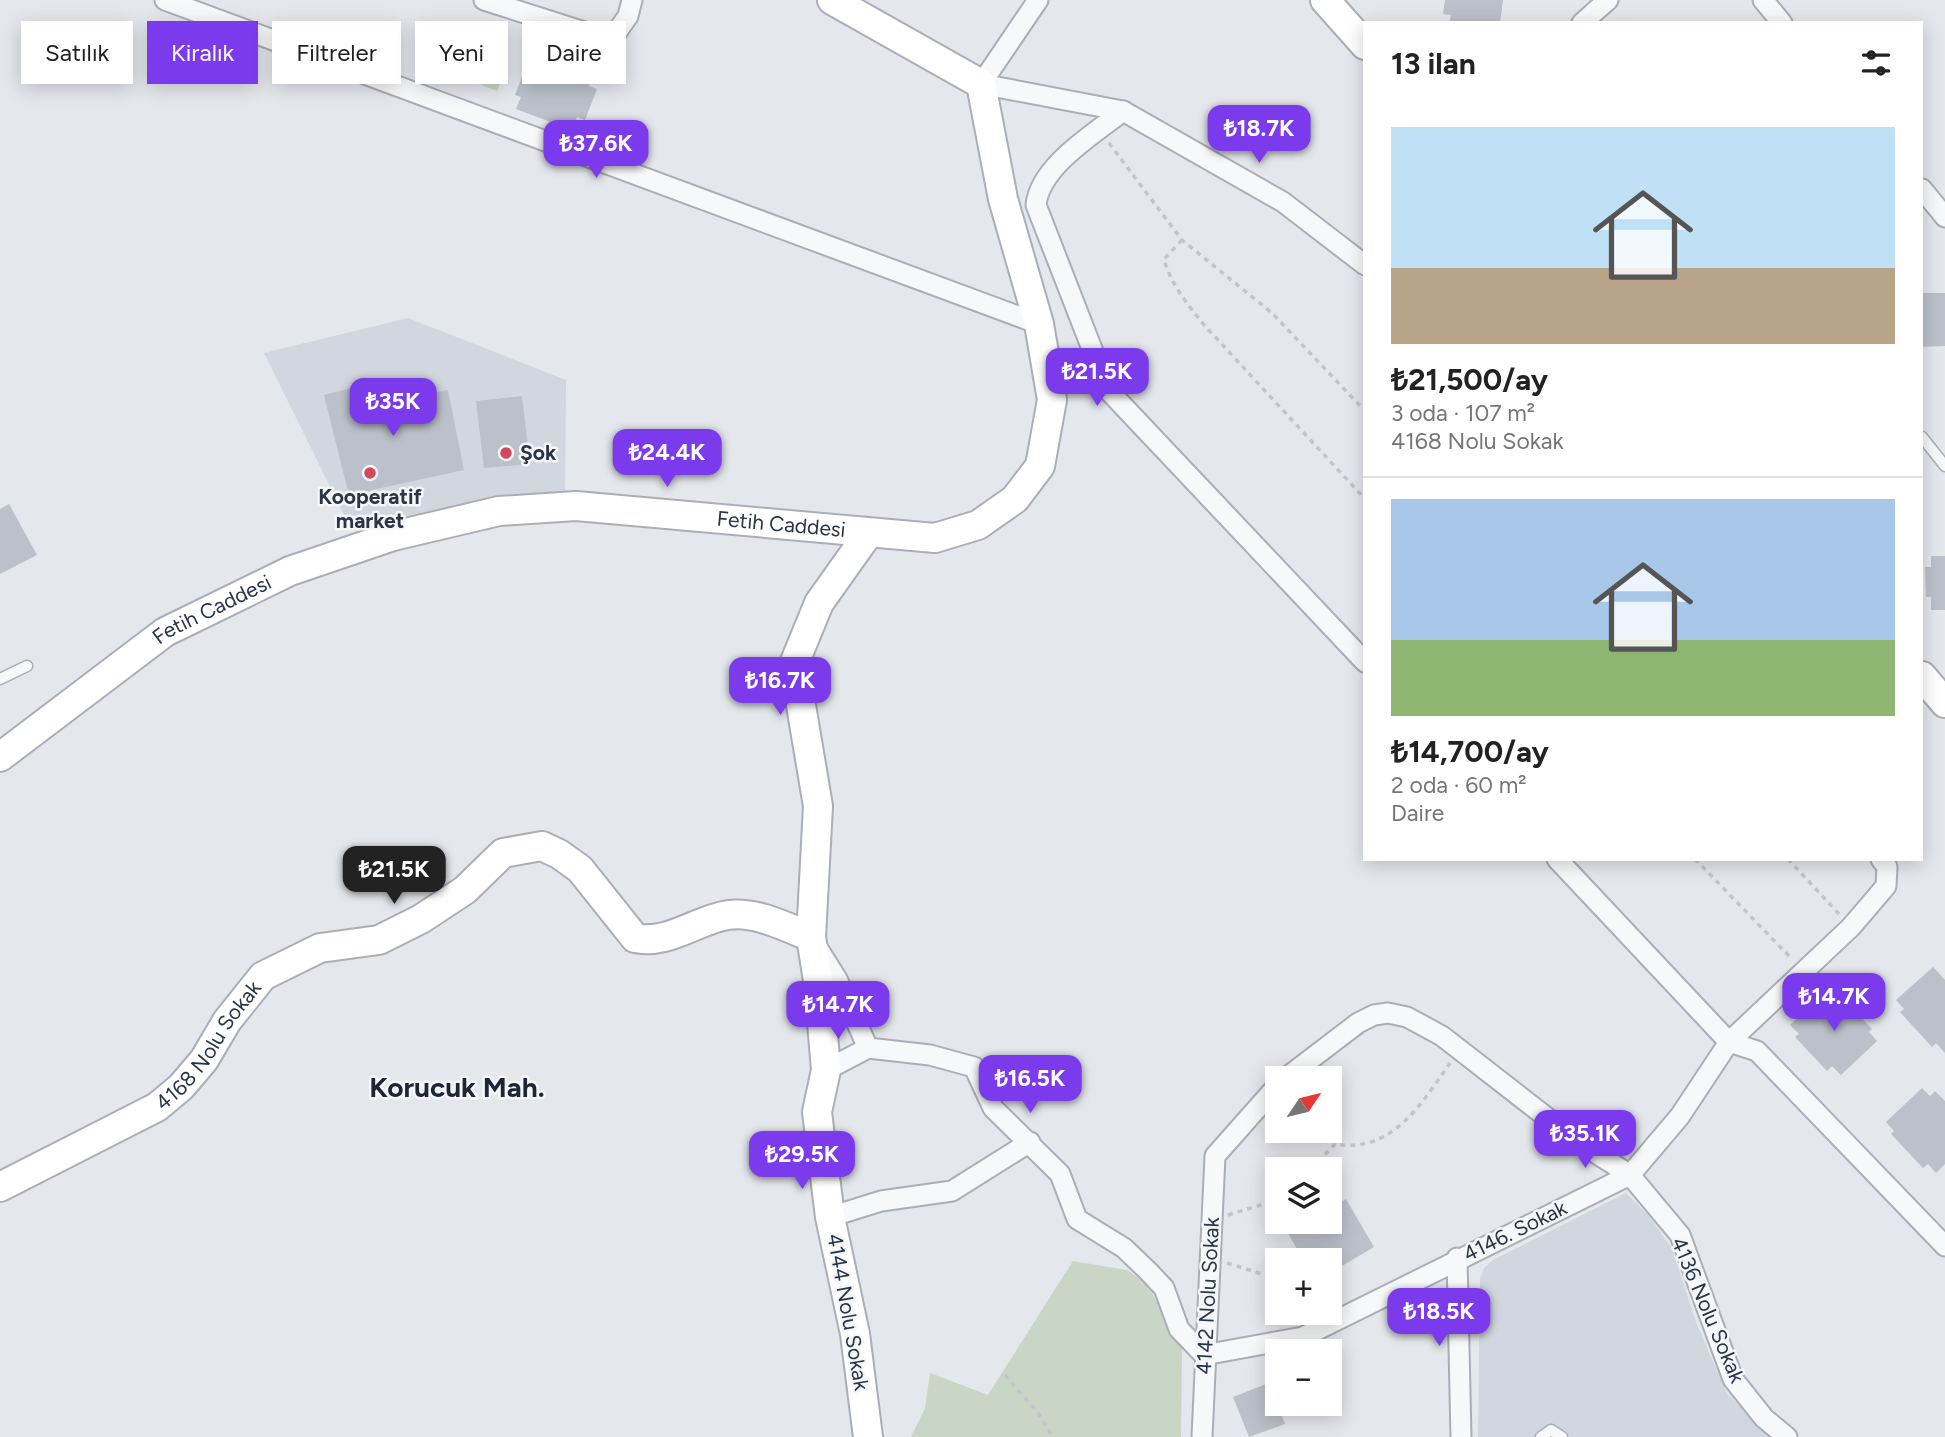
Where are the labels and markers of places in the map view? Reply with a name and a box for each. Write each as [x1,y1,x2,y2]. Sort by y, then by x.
pin: ₺18.7K [1202,106,1316,165]
pin: ₺37.6K [539,120,653,180]
pin: ₺21.5K [1040,348,1154,408]
pin: ₺35K [352,378,434,438]
pin: ₺24.4K [610,430,724,489]
place label: Şok [520,440,557,465]
marker: Şok [498,445,514,461]
marker: Kooperatif market [362,465,378,481]
place label: Kooperatif market [318,484,422,533]
pin: ₺16.7K [723,658,837,717]
pin: ₺21.5K [337,846,451,906]
pin: ₺14.7K [1777,974,1891,1033]
pin: ₺14.7K [781,982,895,1041]
pin: ₺16.5K [973,1056,1087,1115]
pin: ₺35.1K [1528,1110,1642,1170]
pin: ₺29.5K [745,1132,859,1191]
pin: ₺18.5K [1382,1288,1496,1348]

